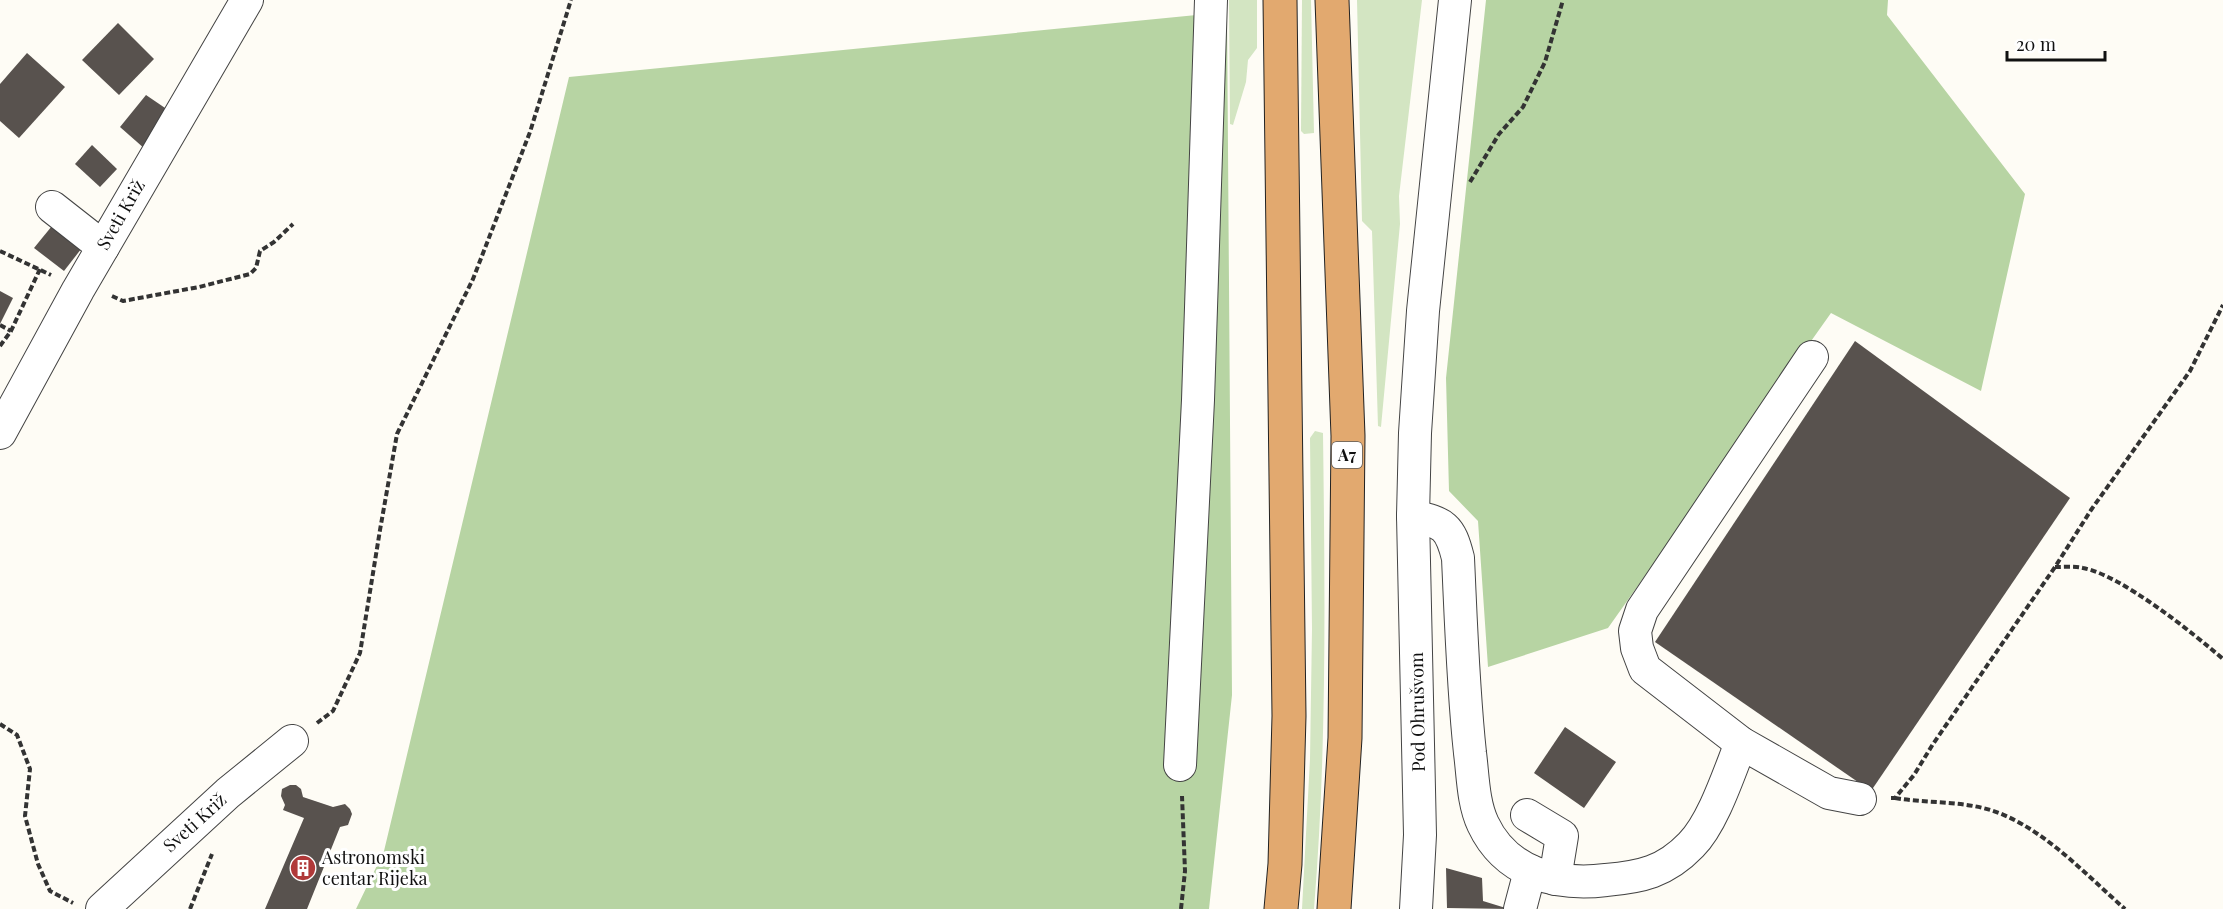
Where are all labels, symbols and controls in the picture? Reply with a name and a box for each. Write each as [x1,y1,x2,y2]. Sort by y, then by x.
scale bar [2007,24,2104,62]
text: 20 m [2016,32,2056,56]
street label: Sveti Križ [90,175,150,254]
road number: A7 [1332,442,1362,468]
street label: Pod Ohrušvom [1404,652,1430,772]
street label: Sveti Križ [158,787,231,857]
place label: Astronomski centar Rijeka [321,845,428,890]
building icon: Astronomski centar Rijeka [288,853,318,883]

